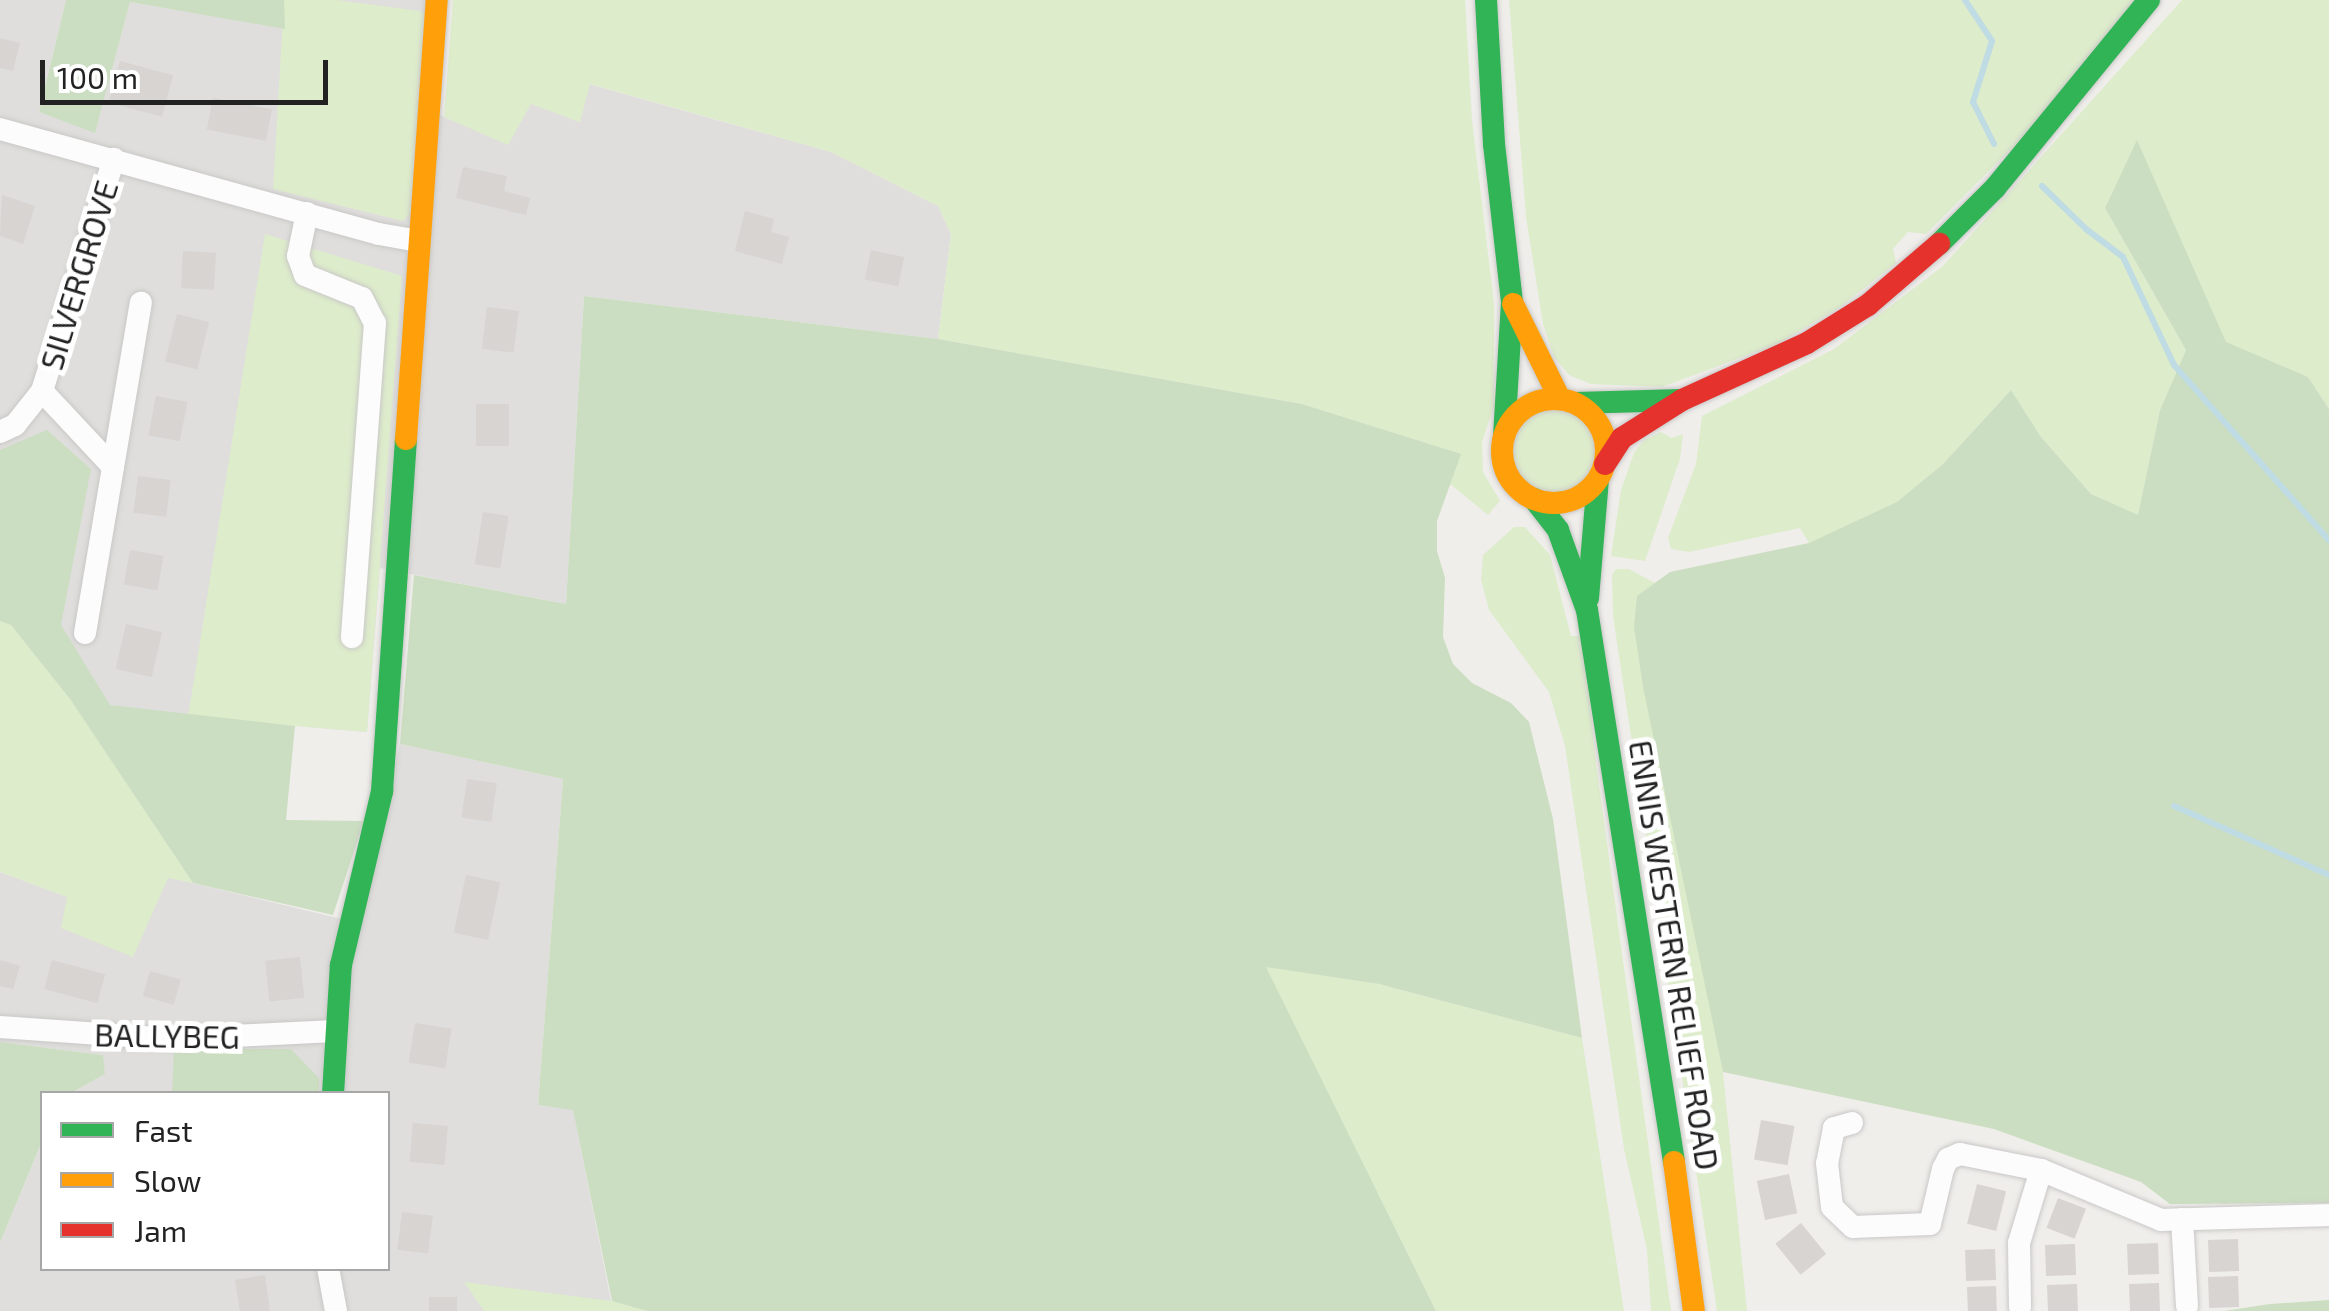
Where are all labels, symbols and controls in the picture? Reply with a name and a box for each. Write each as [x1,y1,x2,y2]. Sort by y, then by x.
scale bar [45,40,332,102]
text: 100 m [57,59,138,95]
street label: SILVERGROVE [31,176,125,374]
street label: ENNIS WESTERN RELIEF ROAD [1622,737,1728,1173]
street label: BALLYBEG [94,1015,240,1055]
legend [40,1091,390,1271]
text: Fast [134,1112,193,1148]
text: Slow [134,1162,201,1198]
text: Jam [134,1212,187,1248]

